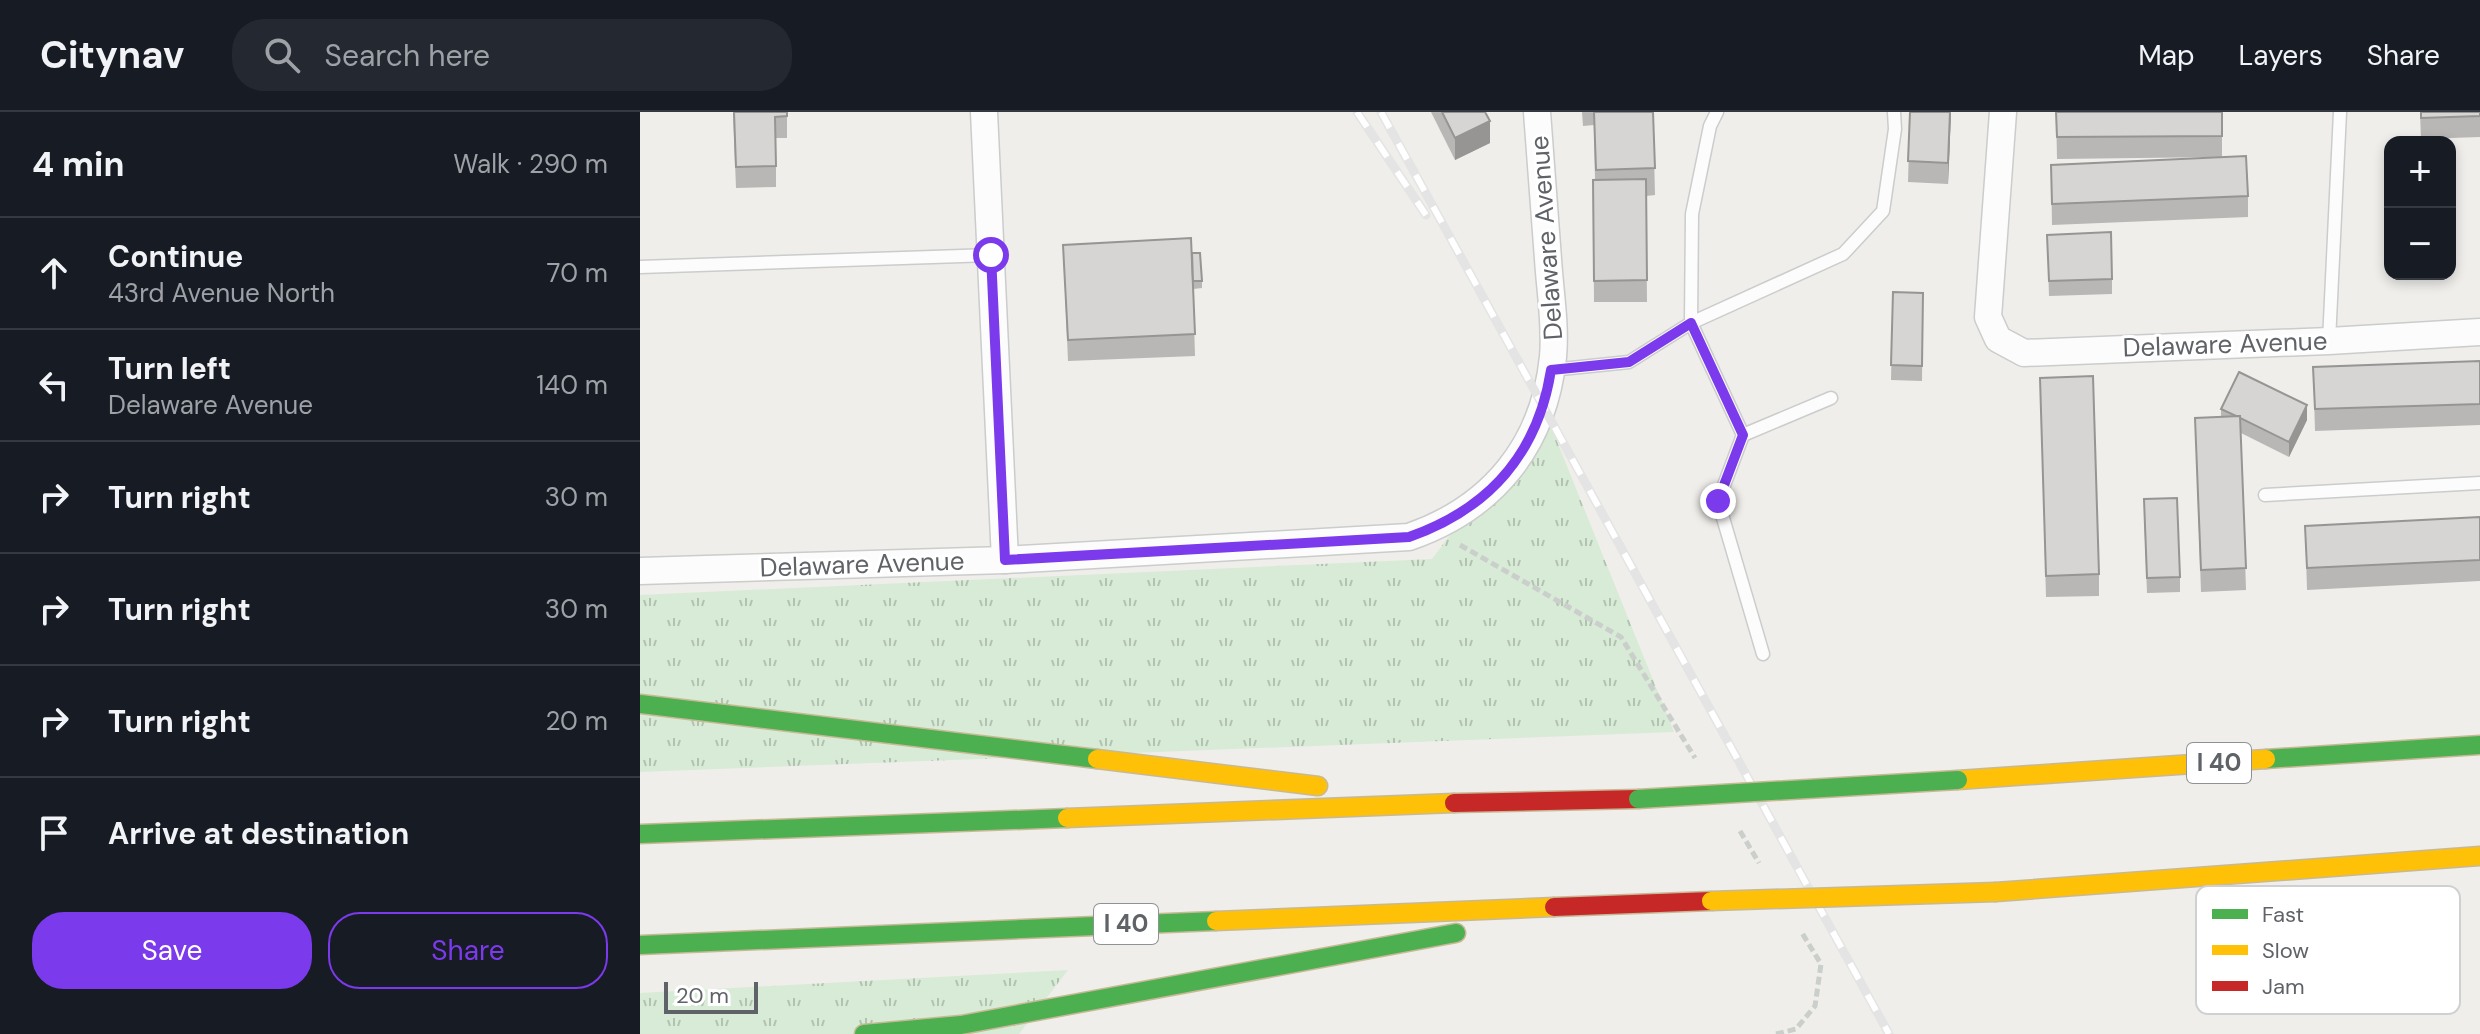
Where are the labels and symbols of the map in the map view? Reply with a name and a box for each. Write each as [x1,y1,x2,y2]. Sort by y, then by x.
street label: Delaware Avenue [1522,135,1570,341]
route start [973,237,1009,273]
street label: Delaware Avenue [2122,323,2328,365]
route end [1700,483,1736,519]
street label: Delaware Avenue [759,543,965,585]
road number: I 40 [2187,743,2251,783]
legend [2196,886,2460,1014]
text: Fast [2262,900,2304,929]
road number: I 40 [1094,904,1158,944]
text: Slow [2262,936,2309,965]
text: Jam [2262,972,2305,1001]
scale bar [664,978,758,1014]

